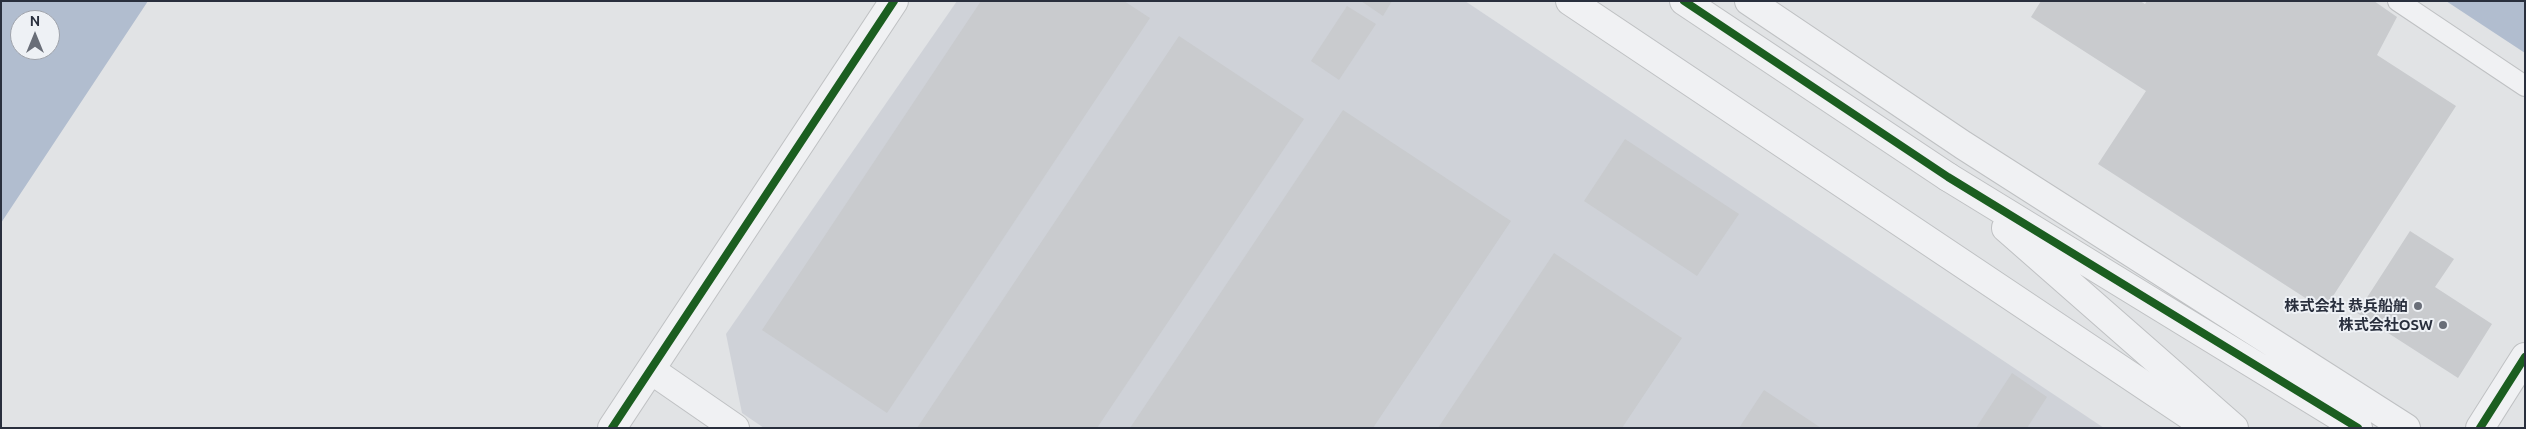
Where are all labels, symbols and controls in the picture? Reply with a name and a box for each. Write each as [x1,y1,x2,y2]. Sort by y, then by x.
north arrow [10,10,60,60]
text: N [30,13,40,29]
place label: 株式会社 恭兵船舶 [2284,297,2408,315]
marker: 株式会社 恭兵船舶 [2412,300,2424,312]
place label: 株式会社OSW [2339,316,2433,334]
marker: 株式会社OSW [2437,319,2449,331]

